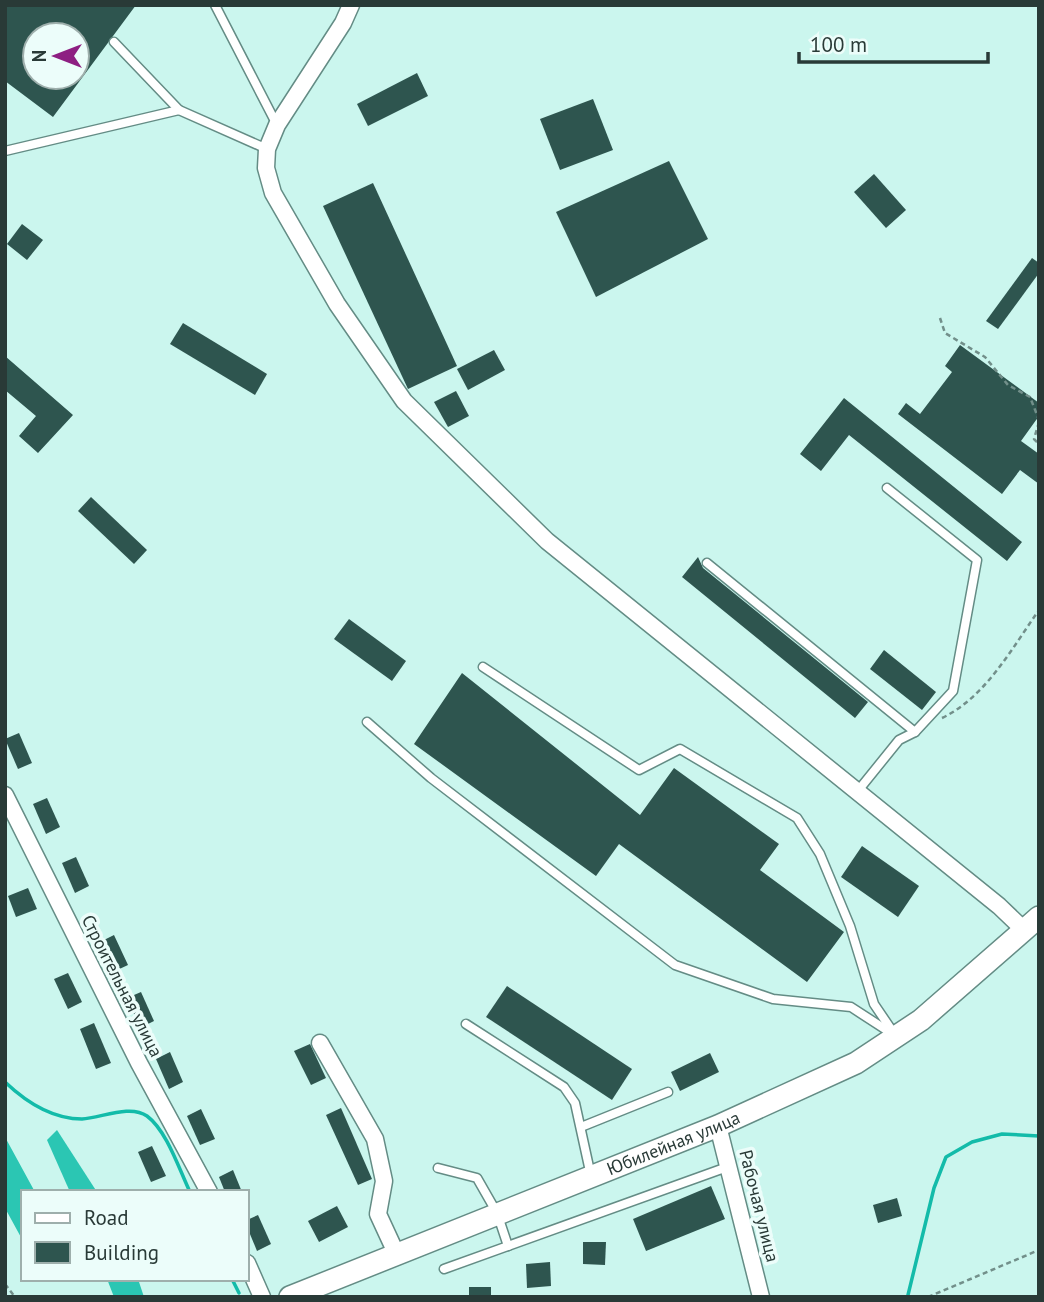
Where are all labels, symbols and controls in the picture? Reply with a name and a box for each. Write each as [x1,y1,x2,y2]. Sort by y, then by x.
north arrow [21,21,91,91]
scale bar [799,21,988,65]
text: 100 m [810,31,867,58]
text: N [27,50,51,62]
street label: Строительная улица [77,911,168,1061]
street label: Юбилейная улица [603,1106,743,1180]
street label: Рабочая улица [734,1148,785,1264]
legend [21,1190,248,1281]
text: Road [84,1204,128,1231]
text: Building [84,1239,159,1266]

